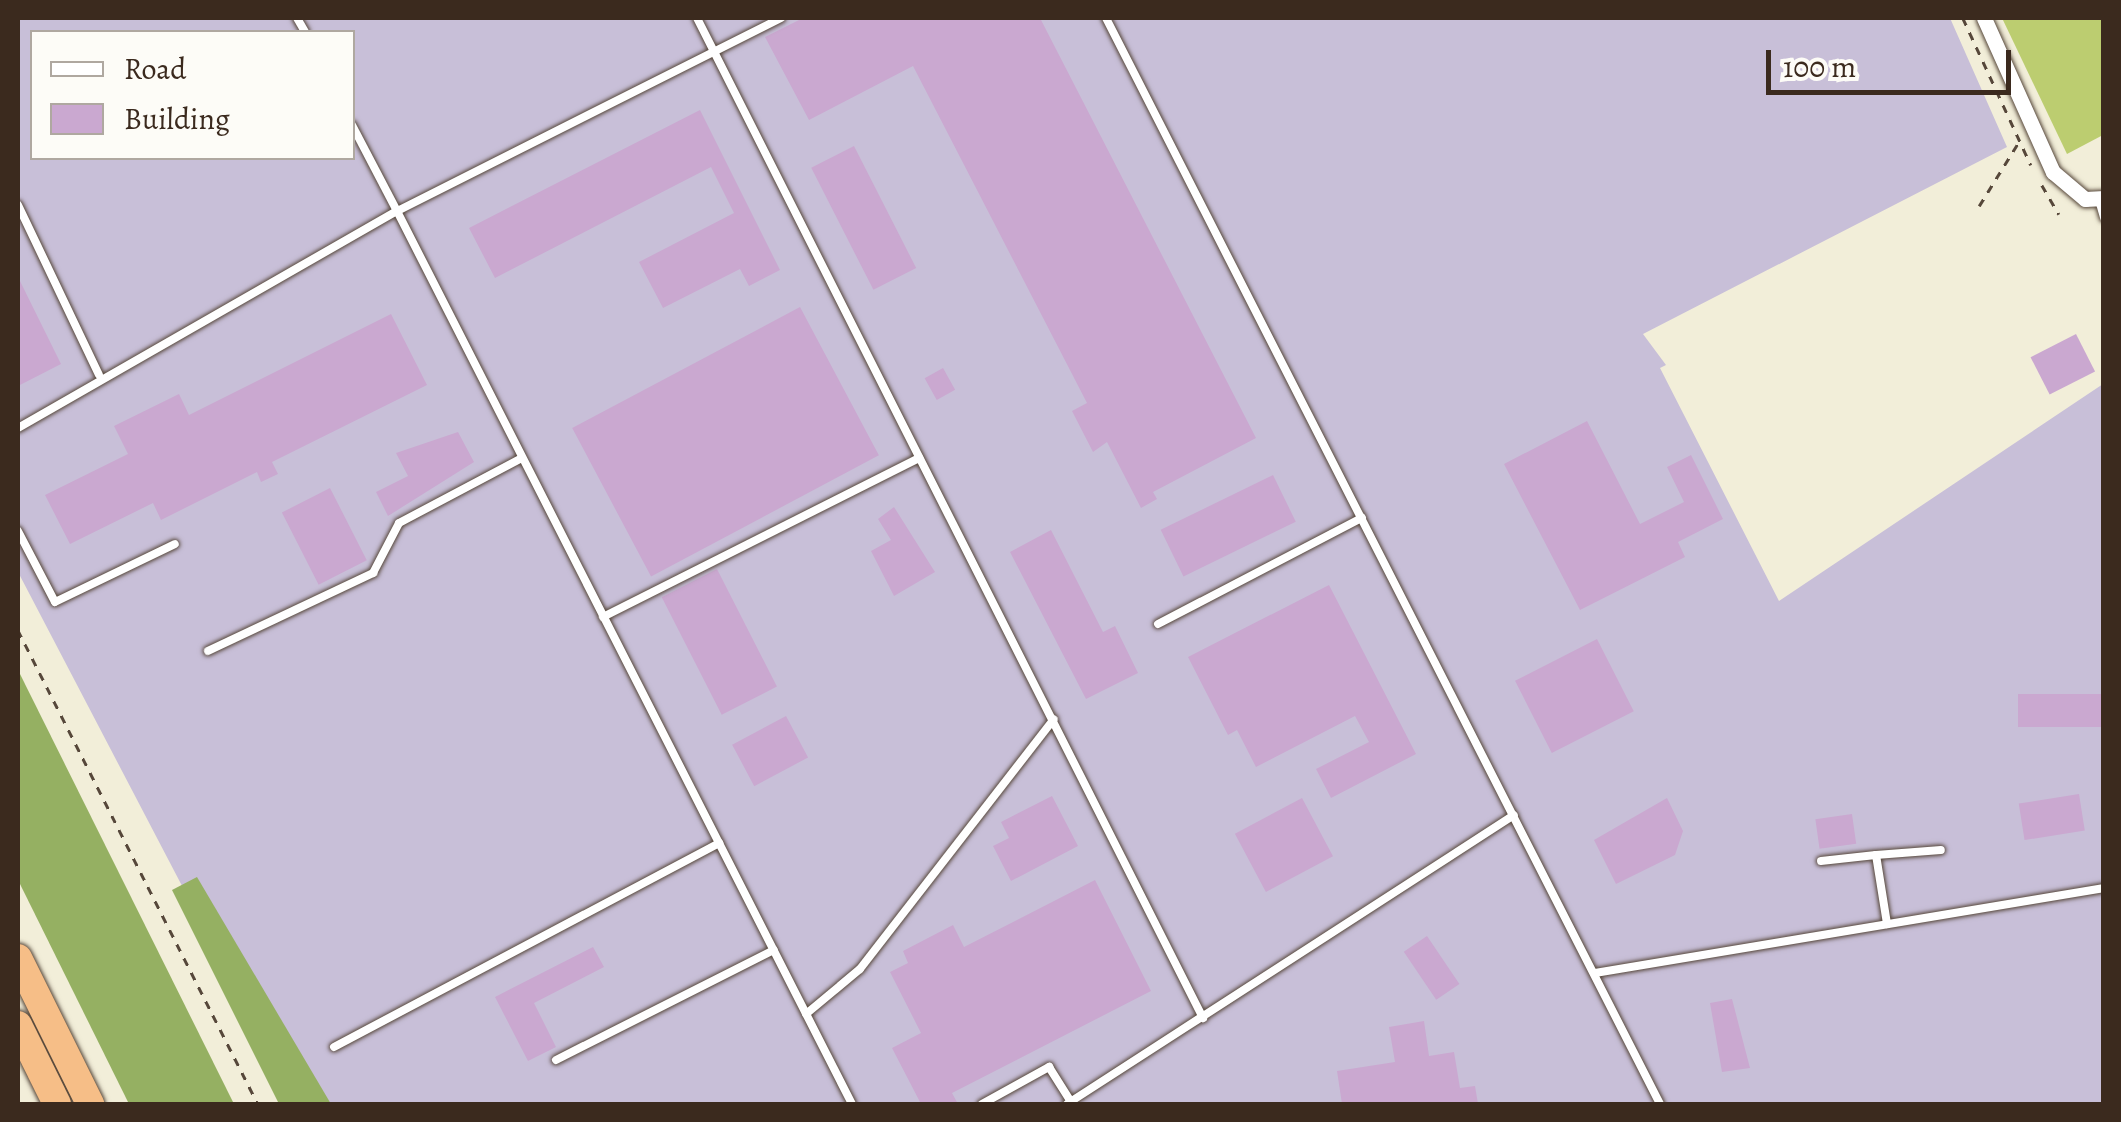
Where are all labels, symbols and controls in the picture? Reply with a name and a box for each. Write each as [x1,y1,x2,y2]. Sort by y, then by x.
legend [30,30,355,160]
scale bar [1771,30,2016,92]
text: 100 m [1783,47,1856,87]
text: Road [124,49,186,89]
text: Building [124,99,230,139]

